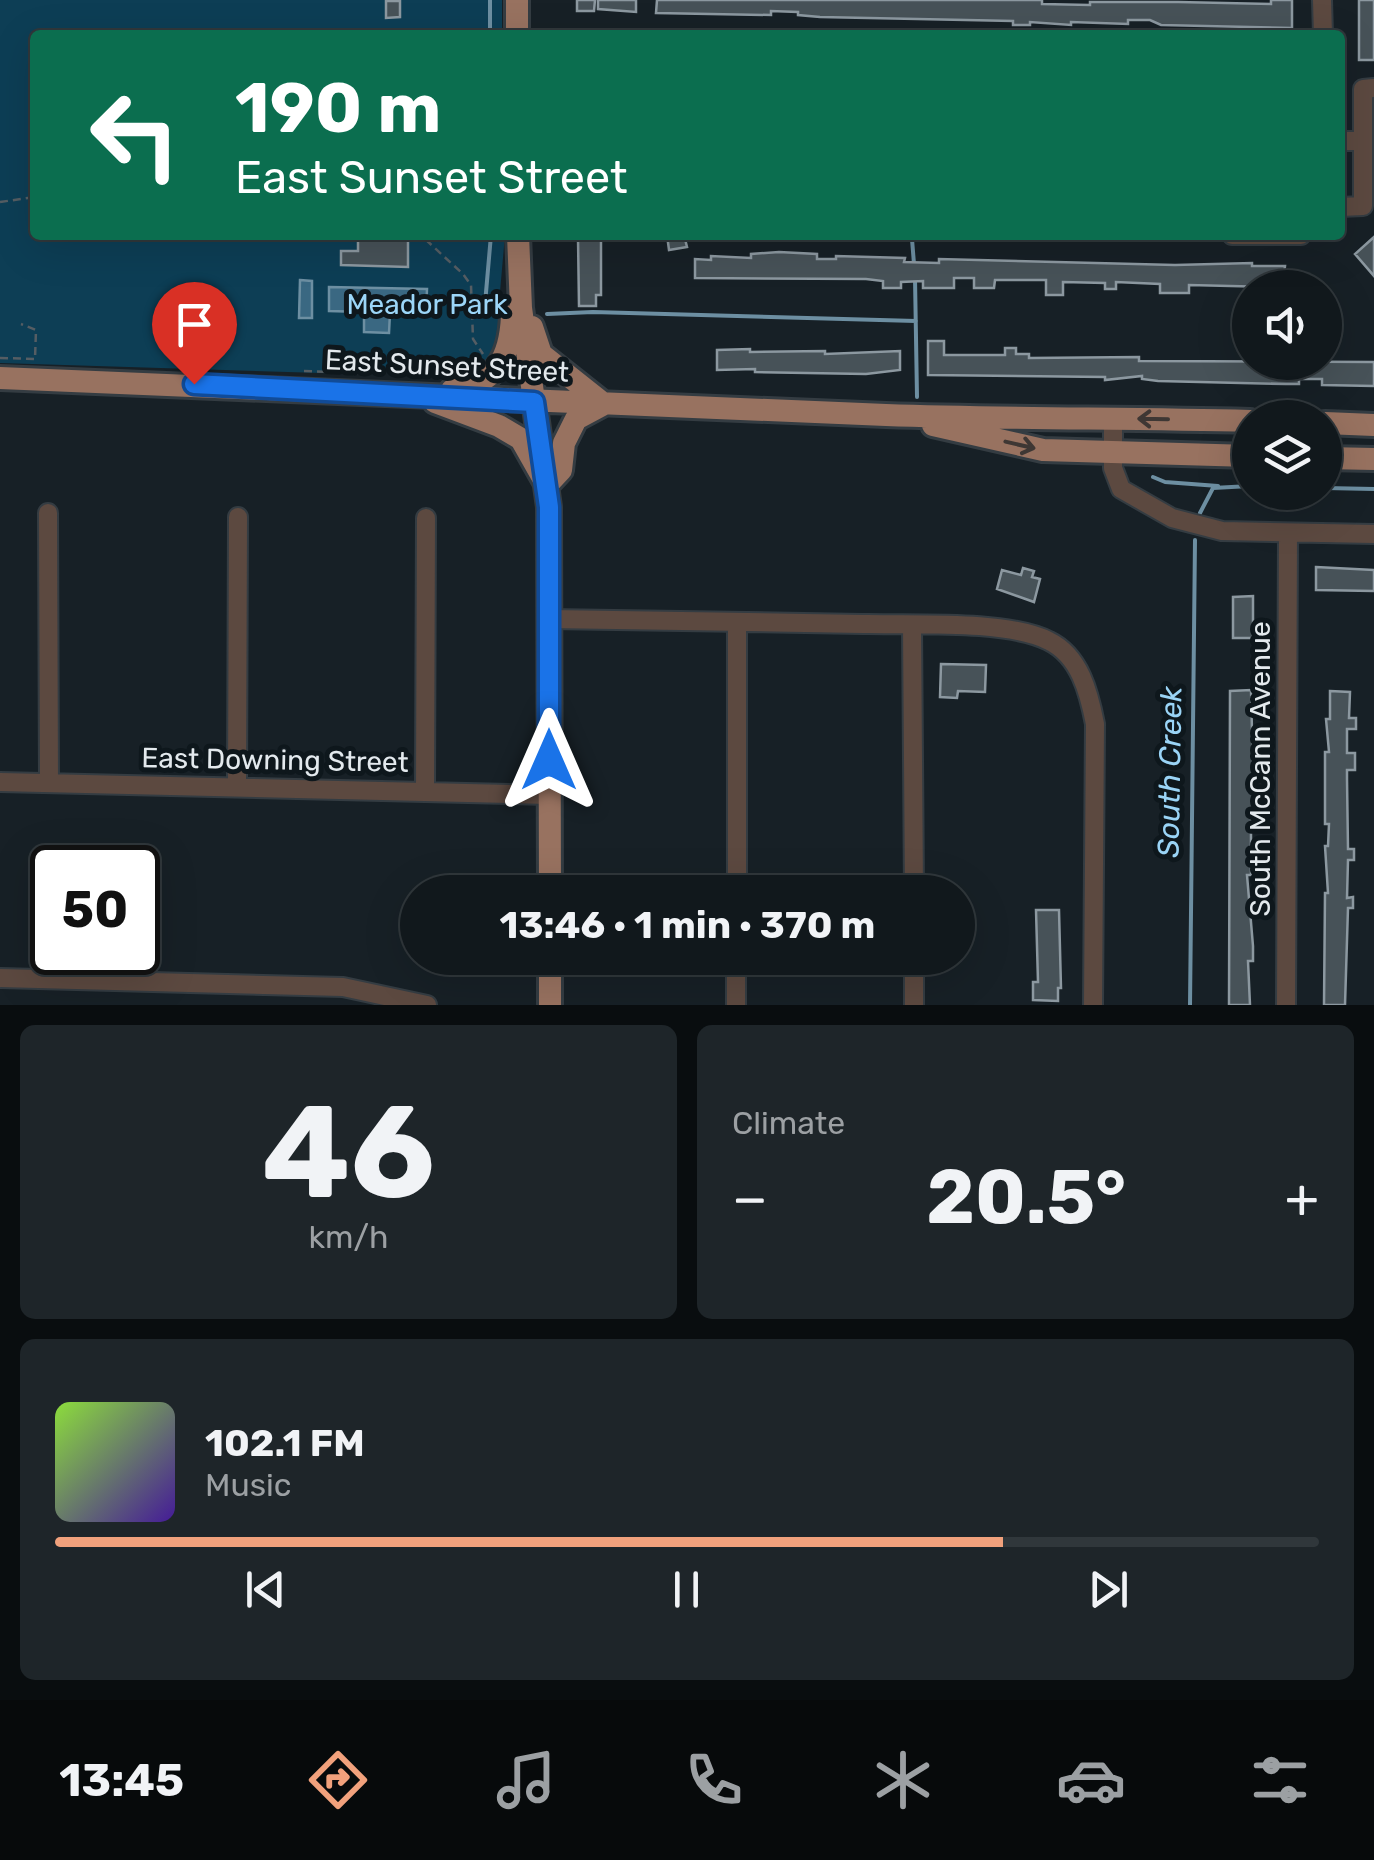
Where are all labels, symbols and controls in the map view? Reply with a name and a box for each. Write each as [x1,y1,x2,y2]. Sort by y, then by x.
text: 190 m [235,67,441,150]
icon: left [70,70,200,200]
text: East Sunset Street [235,151,628,204]
map controls [1232,270,1342,510]
button: sound [1232,270,1342,380]
pin [152,282,237,385]
park label: Meador Park [346,288,508,321]
icon: arrive [167,297,222,352]
street label: East Sunset Street [324,343,570,389]
button: layers [1232,400,1342,510]
one-way arrow [1137,409,1169,428]
one-way arrow [1003,437,1035,455]
street label: South McCann Avenue [1244,621,1277,917]
water label: South Creek [1151,686,1190,858]
position arrow [497,708,601,812]
street label: East Downing Street [141,741,409,779]
speed limit sign: 50 [30,845,160,975]
text: 13:46 · 1 min · 370 m [500,902,875,948]
text: 46 [262,1075,435,1230]
text: Climate [732,1104,845,1142]
text: 20.5° [926,1153,1126,1242]
text: − [732,1166,768,1231]
text: + [1285,1166,1319,1231]
text: km/h [309,1218,388,1256]
text: 102.1 FM [205,1420,365,1466]
text: Music [205,1466,291,1504]
icon: previous [238,1562,293,1617]
icon: pause [659,1562,714,1617]
icon: next [1081,1562,1136,1617]
icon: directions [303,1745,373,1815]
icon: music [491,1745,561,1815]
icon: phone [679,1745,749,1815]
icon: climate [868,1745,938,1815]
icon: car [1056,1745,1126,1815]
icon: filters [1245,1745,1315,1815]
text: 13:45 [59,1754,184,1807]

